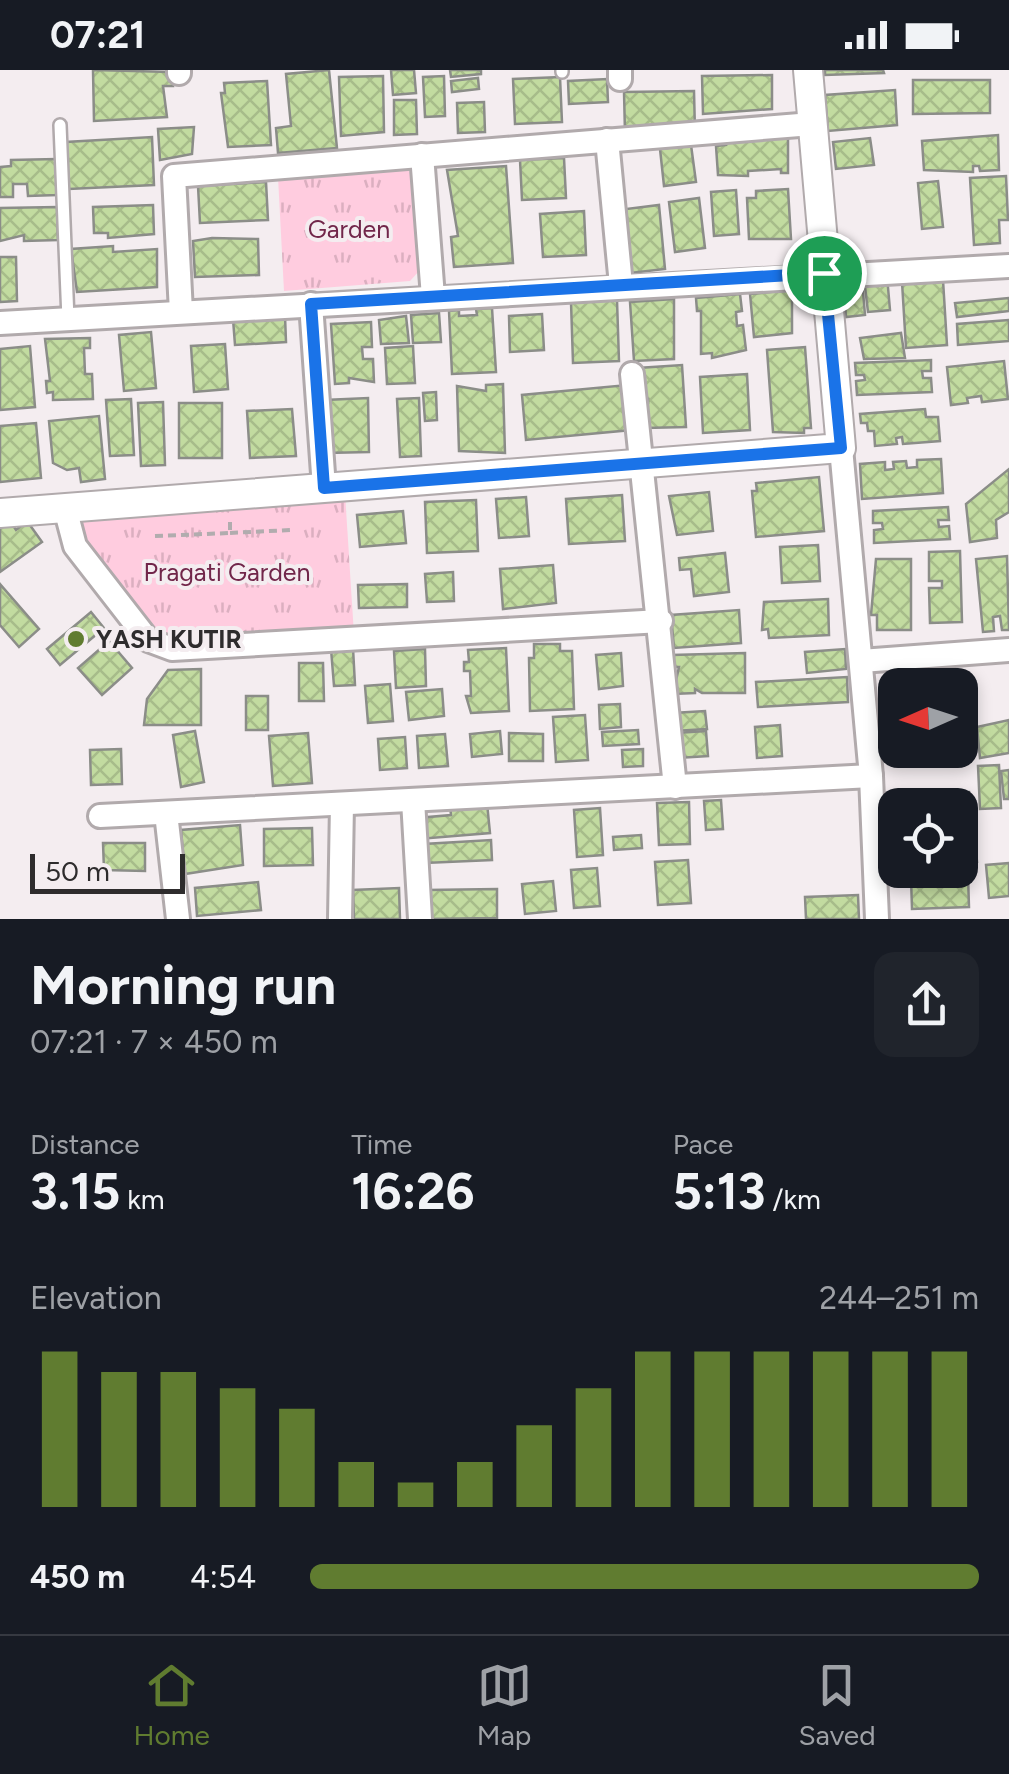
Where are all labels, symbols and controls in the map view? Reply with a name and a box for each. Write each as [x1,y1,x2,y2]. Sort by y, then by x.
text: 07:21 [50,12,145,58]
park label: Garden [308,214,390,244]
pin [782,231,867,316]
icon: arrive [797,246,852,301]
park label: Pragati Garden [144,557,310,587]
place label: YASH KUTIR [96,624,242,654]
marker: YASH KUTIR [65,628,87,650]
north arrow [878,668,978,768]
map controls [878,668,978,888]
button: locate [878,788,978,888]
scale bar [30,849,185,894]
text: 50 m [45,854,110,888]
text: Morning run [30,952,336,1018]
button: share [874,952,979,1057]
text: 07:21 · 7 × 450 m [30,1023,278,1061]
text: Distance [30,1127,140,1161]
text: Time [351,1127,412,1161]
text: Pace [673,1127,733,1161]
text: 3.15 [30,1161,120,1222]
text: 16:26 [351,1161,474,1222]
text: 5:13 [673,1161,766,1222]
text: km [120,1182,165,1216]
text: /km [766,1182,821,1216]
text: Elevation [30,1279,162,1317]
text: 244–251 m [819,1279,979,1317]
text: 450 m [30,1558,125,1596]
text: 4:54 [190,1558,256,1596]
tab: Home [133,1658,210,1752]
tab: Map [477,1658,532,1752]
tab: Saved [798,1658,876,1752]

